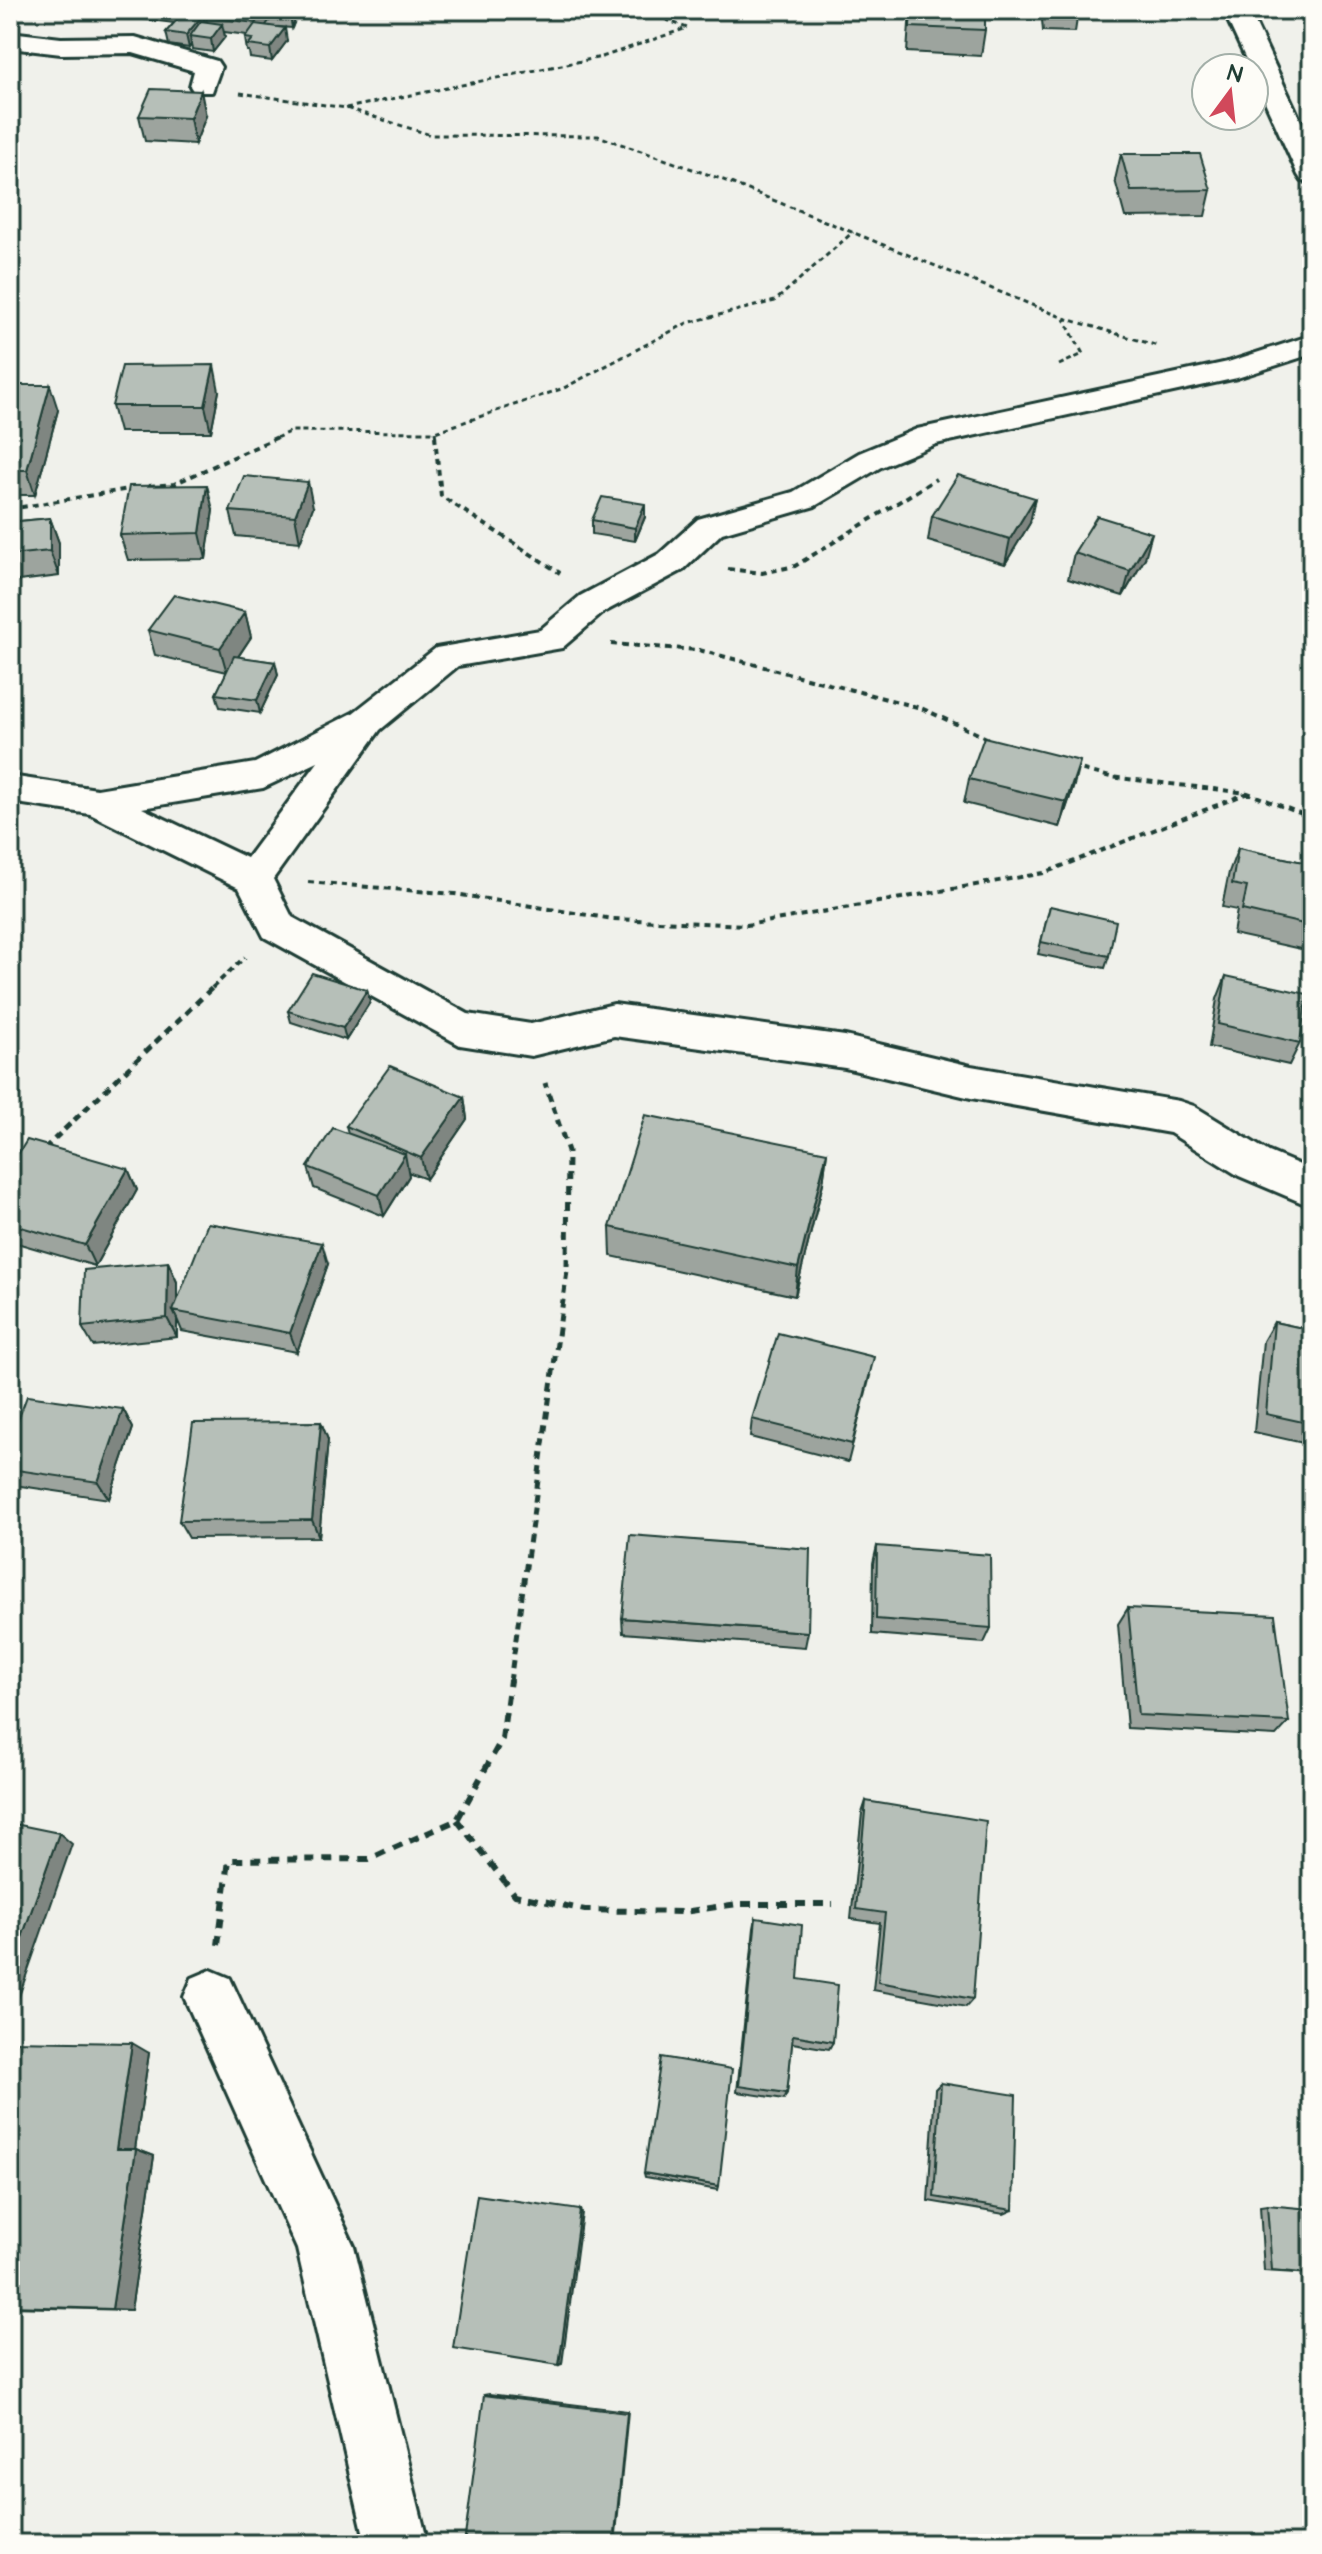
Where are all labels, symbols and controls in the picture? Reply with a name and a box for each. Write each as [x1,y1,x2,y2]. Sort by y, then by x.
north arrow [1190,52,1270,132]
text: N [1224,57,1246,91]

